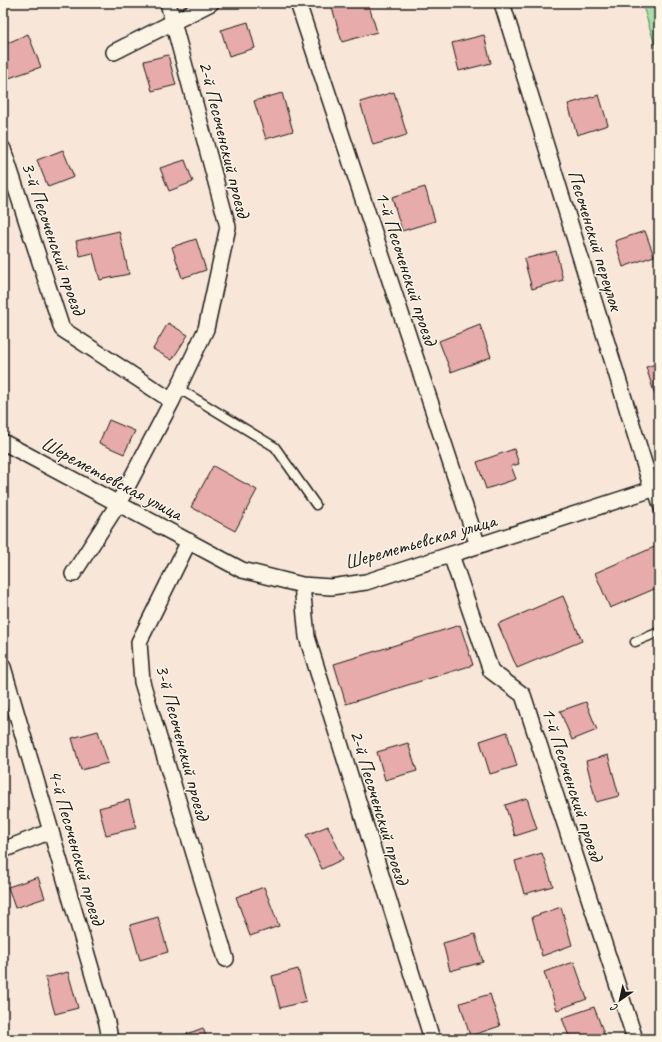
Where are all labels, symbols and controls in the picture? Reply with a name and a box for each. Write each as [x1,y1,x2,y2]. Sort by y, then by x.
street label: 2-й Песоченский проезд [193,58,256,222]
street label: 3-й Песоченский проезд [16,158,92,320]
street label: Песоченский переулок [562,167,629,315]
street label: 1-й Песоченский проезд [370,188,444,350]
street label: Шереметьевская улица [37,431,188,527]
street label: Шереметьевская улица [341,507,501,575]
street label: 3-й Песоченский проезд [150,662,216,825]
street label: 1-й Песоченский проезд [536,704,610,866]
street label: 2-й Песоченский проезд [344,727,415,889]
street label: 4-й Песоченский проезд [42,767,111,929]
north arrow [600,980,640,1020]
text: С [607,1000,621,1016]

